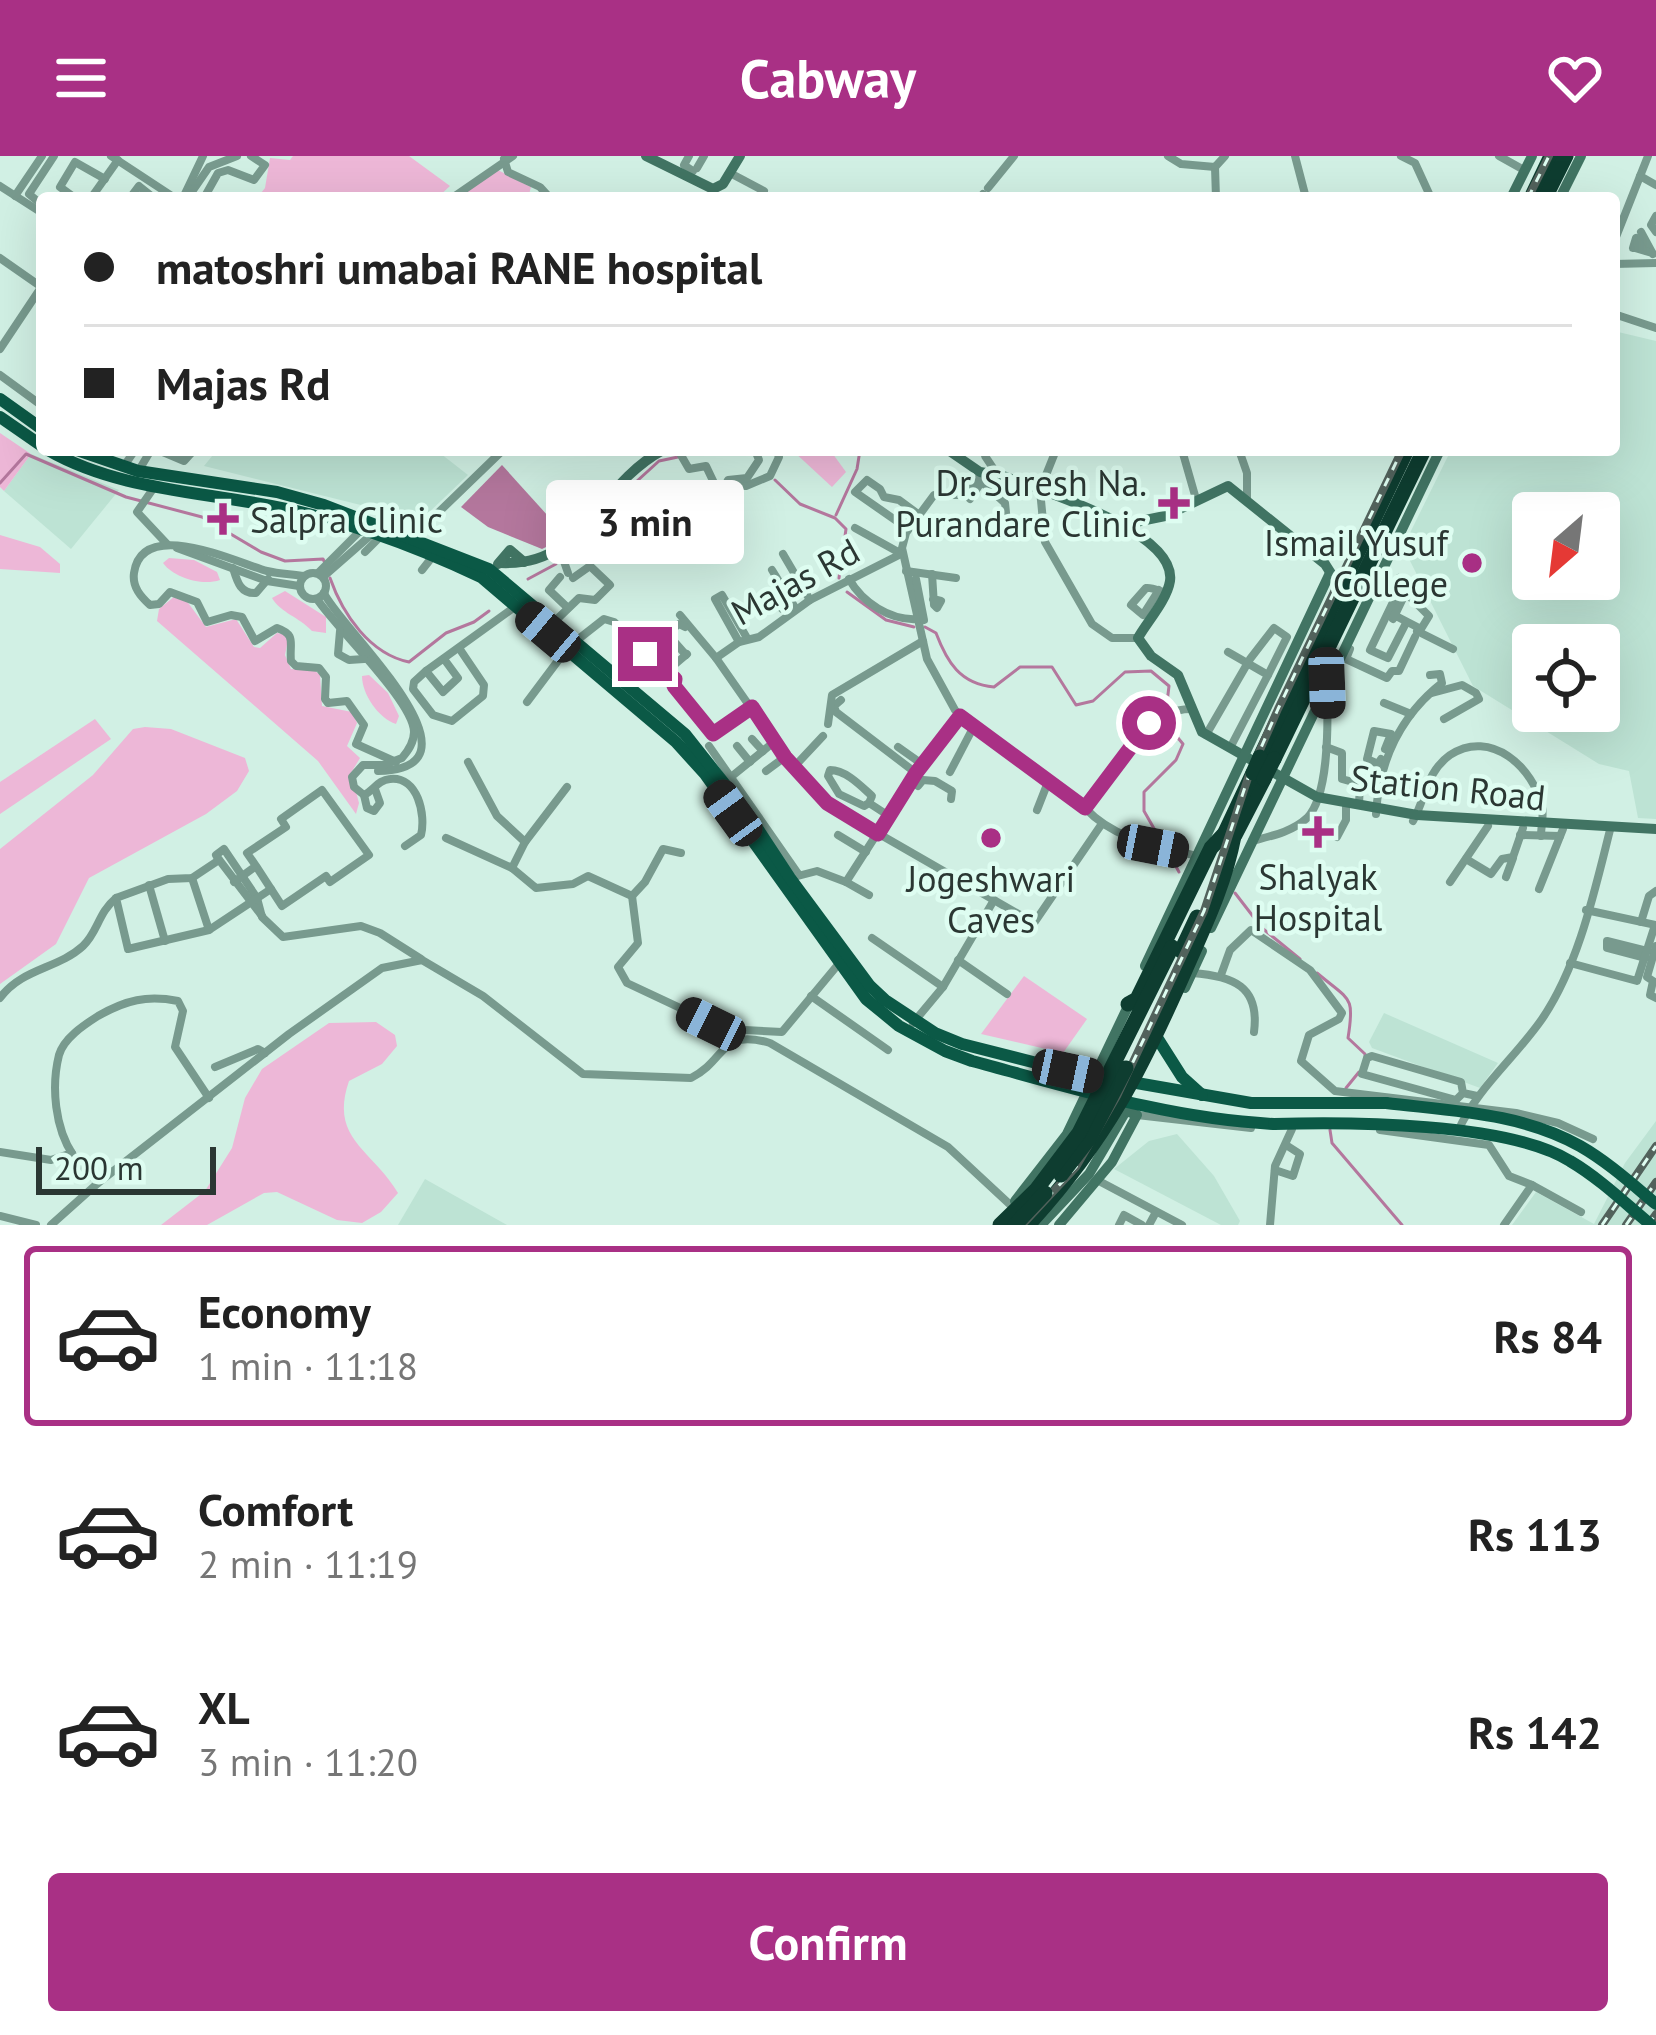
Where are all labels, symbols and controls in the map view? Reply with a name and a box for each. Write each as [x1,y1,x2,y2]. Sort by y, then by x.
text: Cabway [740,43,916,113]
icon: menu [48,45,114,111]
icon: heart [1542,45,1608,111]
text: matoshri umabai RANE hospital [156,238,762,296]
text: Majas Rd [156,354,330,412]
place label: Dr. Suresh Na. Purandare Clinic [895,459,1147,547]
callout: 3 min [546,480,744,564]
marker: Dr. Suresh Na. Purandare Clinic [1158,487,1190,519]
north arrow [1512,492,1620,600]
map controls [1512,492,1620,732]
place label: Salpra Clinic [250,496,443,543]
text: 3 min [597,496,693,547]
marker: Salpra Clinic [207,503,239,535]
place label: Ismail Yusuf College [1264,519,1450,607]
street label: Majas Rd [723,527,867,635]
marker: Ismail Yusuf College [1459,550,1485,576]
car [509,595,587,669]
button: locate [1512,624,1620,732]
route end [618,627,672,681]
car [1308,646,1346,720]
route start [1122,696,1176,750]
street label: Station Road [1348,753,1548,821]
car [697,773,769,853]
marker: Shalyak Hospital [1302,816,1334,848]
car [1114,821,1192,871]
marker: Jogeshwari Caves [978,825,1004,851]
place label: Shalyak Hospital [1254,853,1383,941]
place label: Jogeshwari Caves [905,855,1075,943]
car [671,992,751,1056]
car [1029,1046,1107,1096]
scale bar [36,1141,216,1194]
text: 200 m [54,1146,144,1189]
icon: car [54,1282,162,1390]
text: Economy [198,1282,371,1340]
text: Rs 84 [1494,1307,1602,1365]
text: 1 min · 11:18 [198,1340,418,1391]
icon: car [54,1480,162,1588]
text: Comfort [198,1480,353,1538]
text: Rs 113 [1468,1505,1602,1563]
text: 2 min · 11:19 [198,1538,418,1589]
icon: car [54,1678,162,1786]
text: XL [198,1678,250,1736]
text: Rs 142 [1468,1703,1602,1761]
text: 3 min · 11:20 [198,1736,418,1787]
button: Confirm [48,1873,1608,2011]

